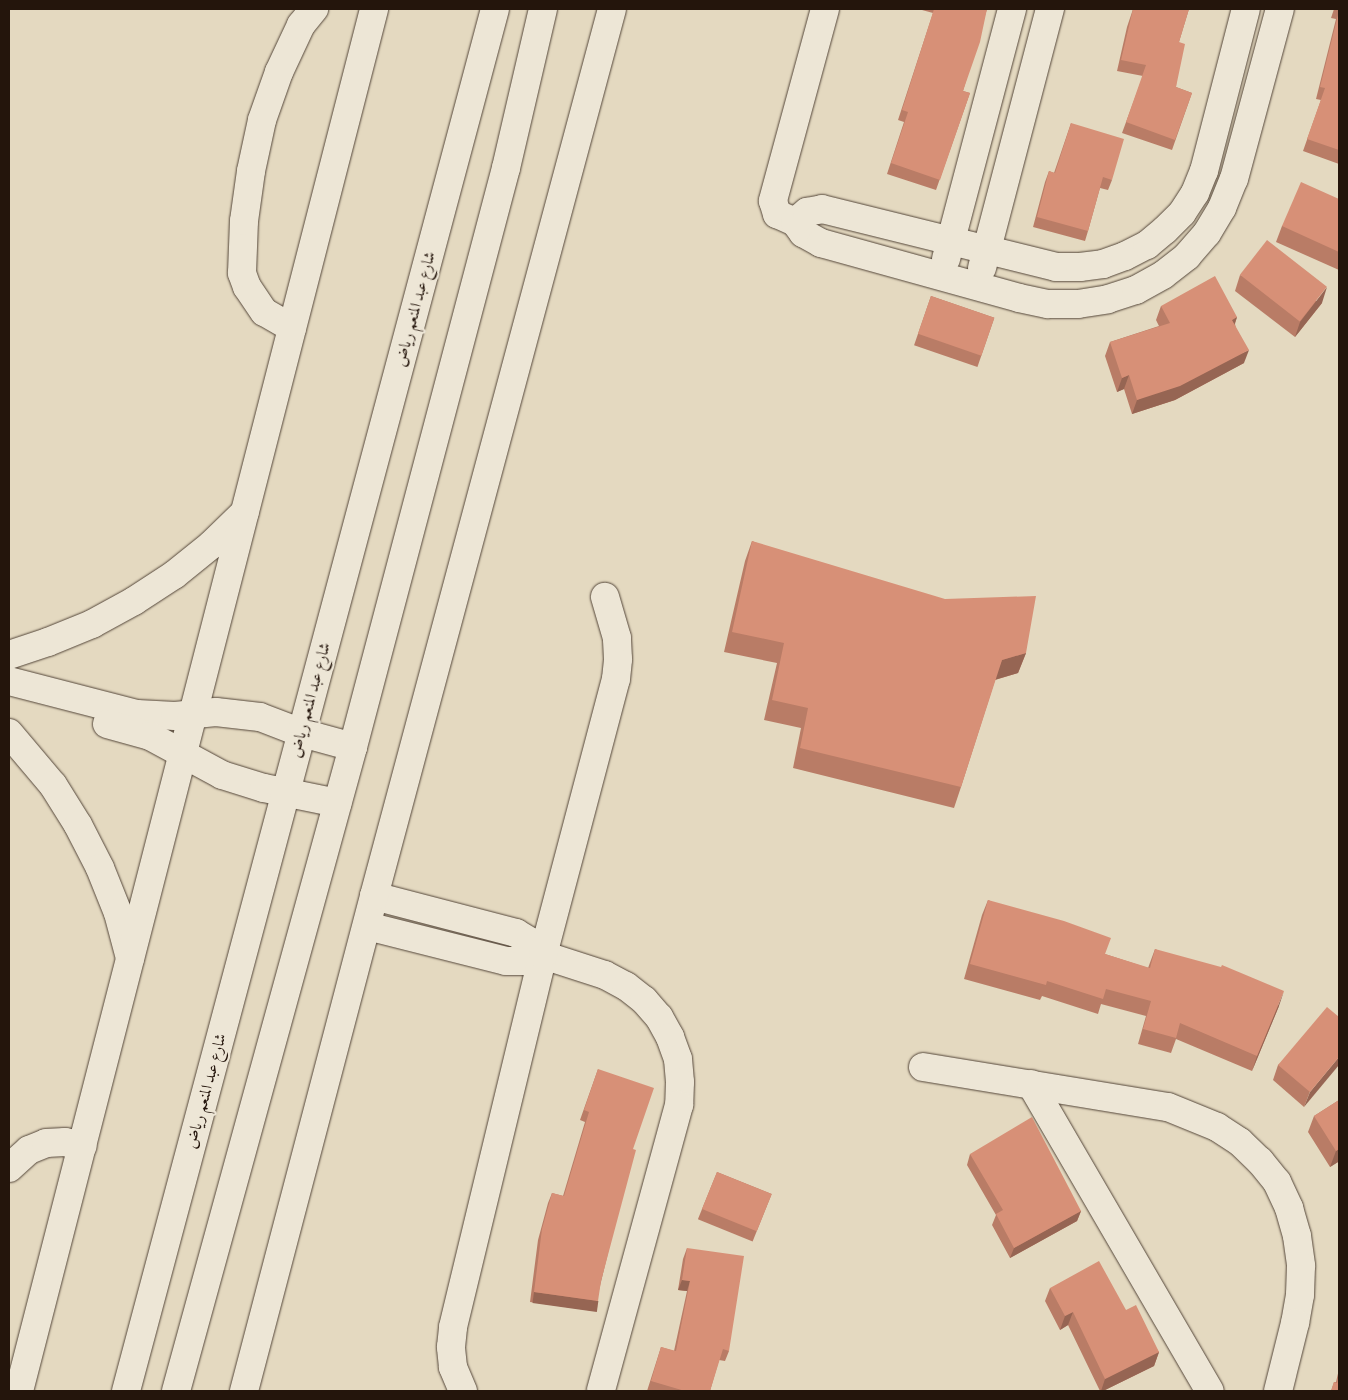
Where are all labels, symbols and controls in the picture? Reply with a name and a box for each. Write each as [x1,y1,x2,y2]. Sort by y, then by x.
street label: شارع عبد المنعم رياض [390,249,440,369]
street label: شارع عبد المنعم رياض [285,640,335,760]
street label: شارع عبد المنعم رياض [181,1031,231,1151]

